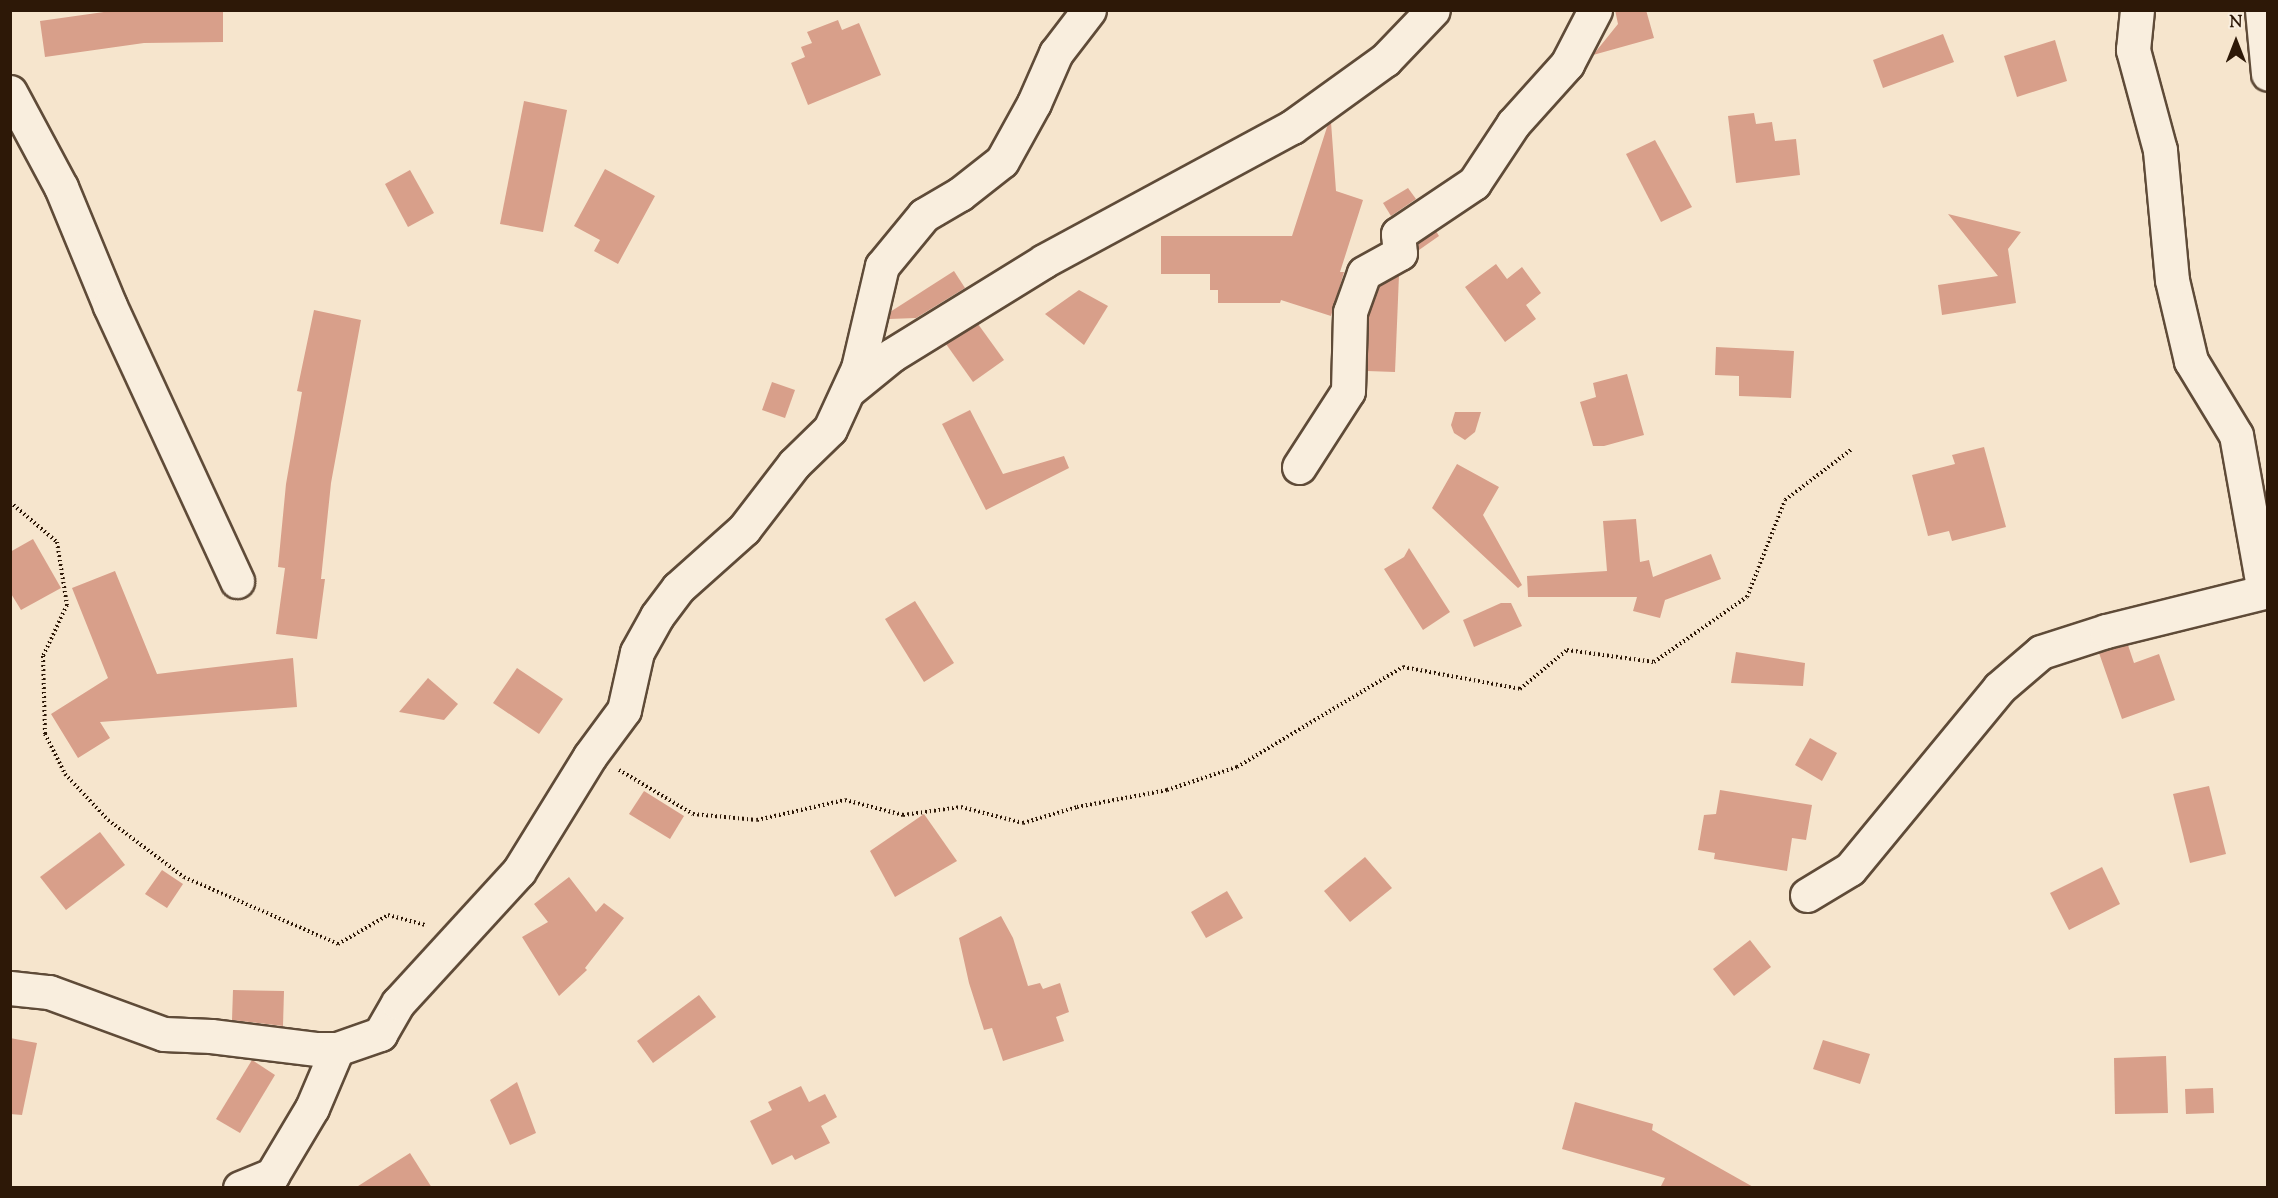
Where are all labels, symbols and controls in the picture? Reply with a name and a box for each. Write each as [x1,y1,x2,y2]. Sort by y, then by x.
north arrow [2206,12,2266,72]
text: N [2230,12,2242,35]

